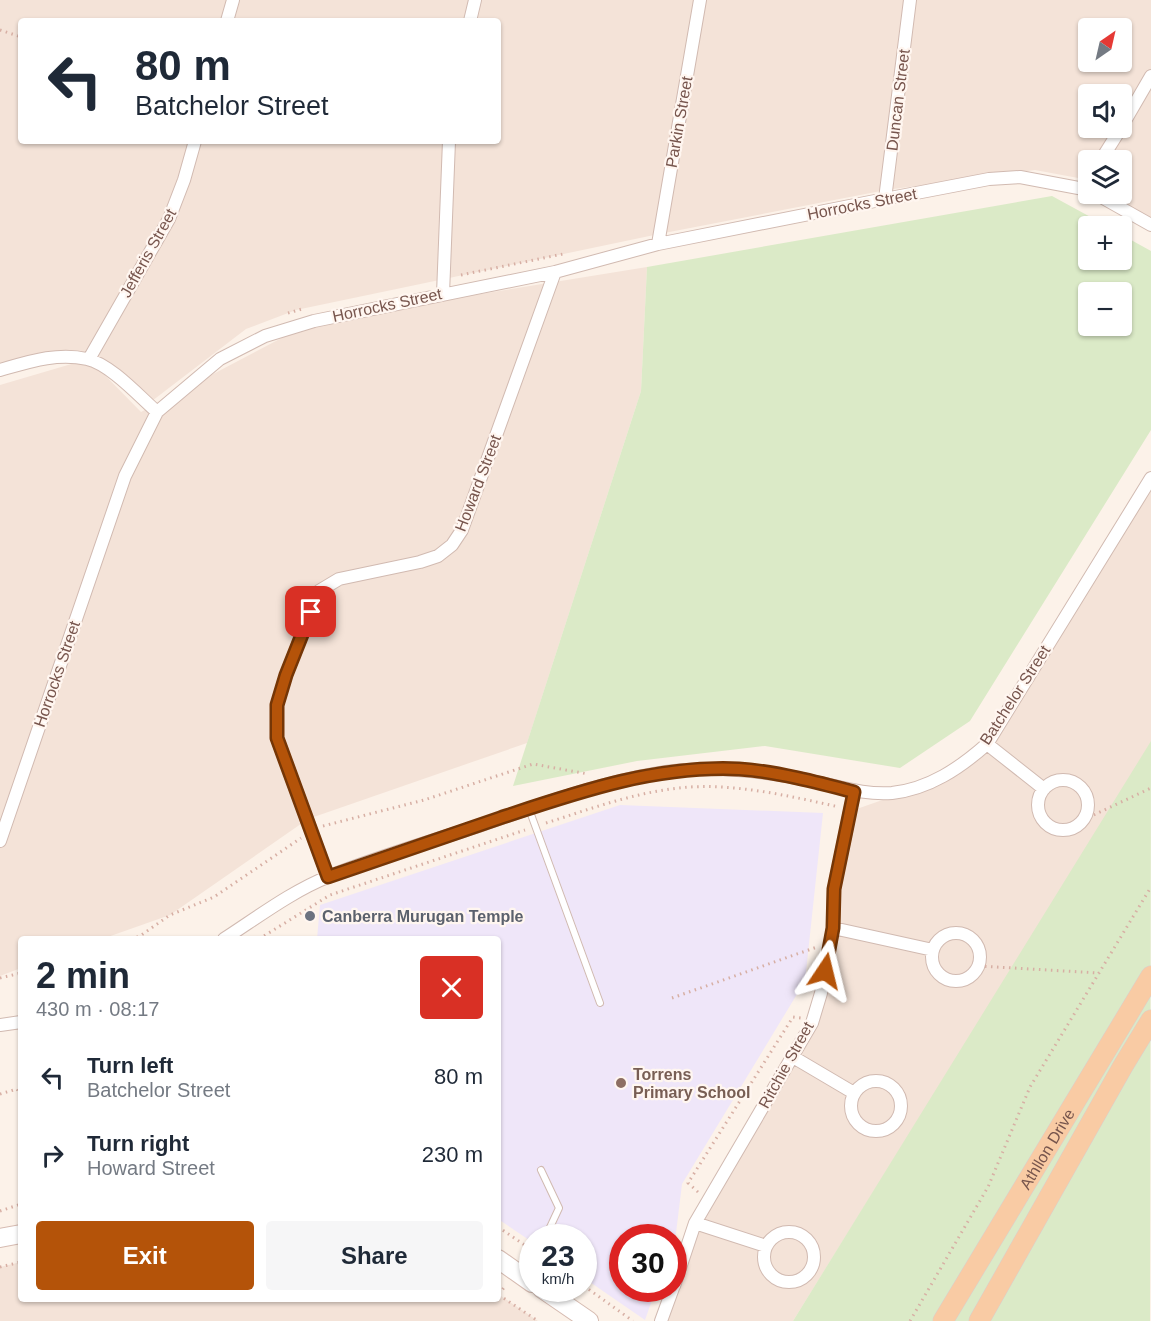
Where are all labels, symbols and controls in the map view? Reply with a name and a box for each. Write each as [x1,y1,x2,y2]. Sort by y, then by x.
north arrow [1078,18,1132,72]
map controls [1078,18,1132,336]
icon: left [36,42,114,120]
text: 80 m [135,42,231,89]
street label: Duncan Street [883,48,913,152]
street label: Parkin Street [663,74,695,169]
button: sound [1078,84,1132,138]
text: Batchelor Street [135,91,329,121]
button: layers [1078,150,1132,204]
street label: Horrocks Street [806,185,919,223]
street label: Jefferis Street [117,205,180,300]
button: + [1078,216,1132,270]
button: − [1078,282,1132,336]
street label: Horrocks Street [331,285,444,325]
street label: Howard Street [452,432,504,534]
pin [285,586,336,637]
icon: arrive [294,595,327,628]
street label: Horrocks Street [31,618,83,729]
street label: Batchelor Street [977,642,1054,748]
place label: Canberra Murugan Temple [322,908,524,925]
marker: Canberra Murugan Temple [303,909,317,923]
position arrow [793,939,857,1003]
text: 2 min [36,955,130,996]
button: close [420,956,483,1019]
text: 430 m · 08:17 [36,998,159,1020]
street label: Ritchie Street [755,1018,817,1111]
text: Turn left [87,1053,173,1078]
icon: left [36,1061,69,1094]
text: 80 m [434,1064,483,1089]
place label: Torrens Primary School [633,1066,750,1101]
marker: Torrens Primary School [614,1076,628,1090]
text: Batchelor Street [87,1079,230,1101]
street label: Athllon Drive [1016,1106,1078,1192]
text: Turn right [87,1131,189,1156]
icon: right [36,1139,69,1172]
text: 230 m [422,1142,483,1167]
text: Howard Street [87,1157,215,1179]
button: Exit [36,1221,254,1290]
button: Share [266,1221,483,1290]
speed limit sign: 30 [609,1224,687,1302]
text: 23 [541,1239,575,1272]
text: km/h [542,1270,574,1287]

